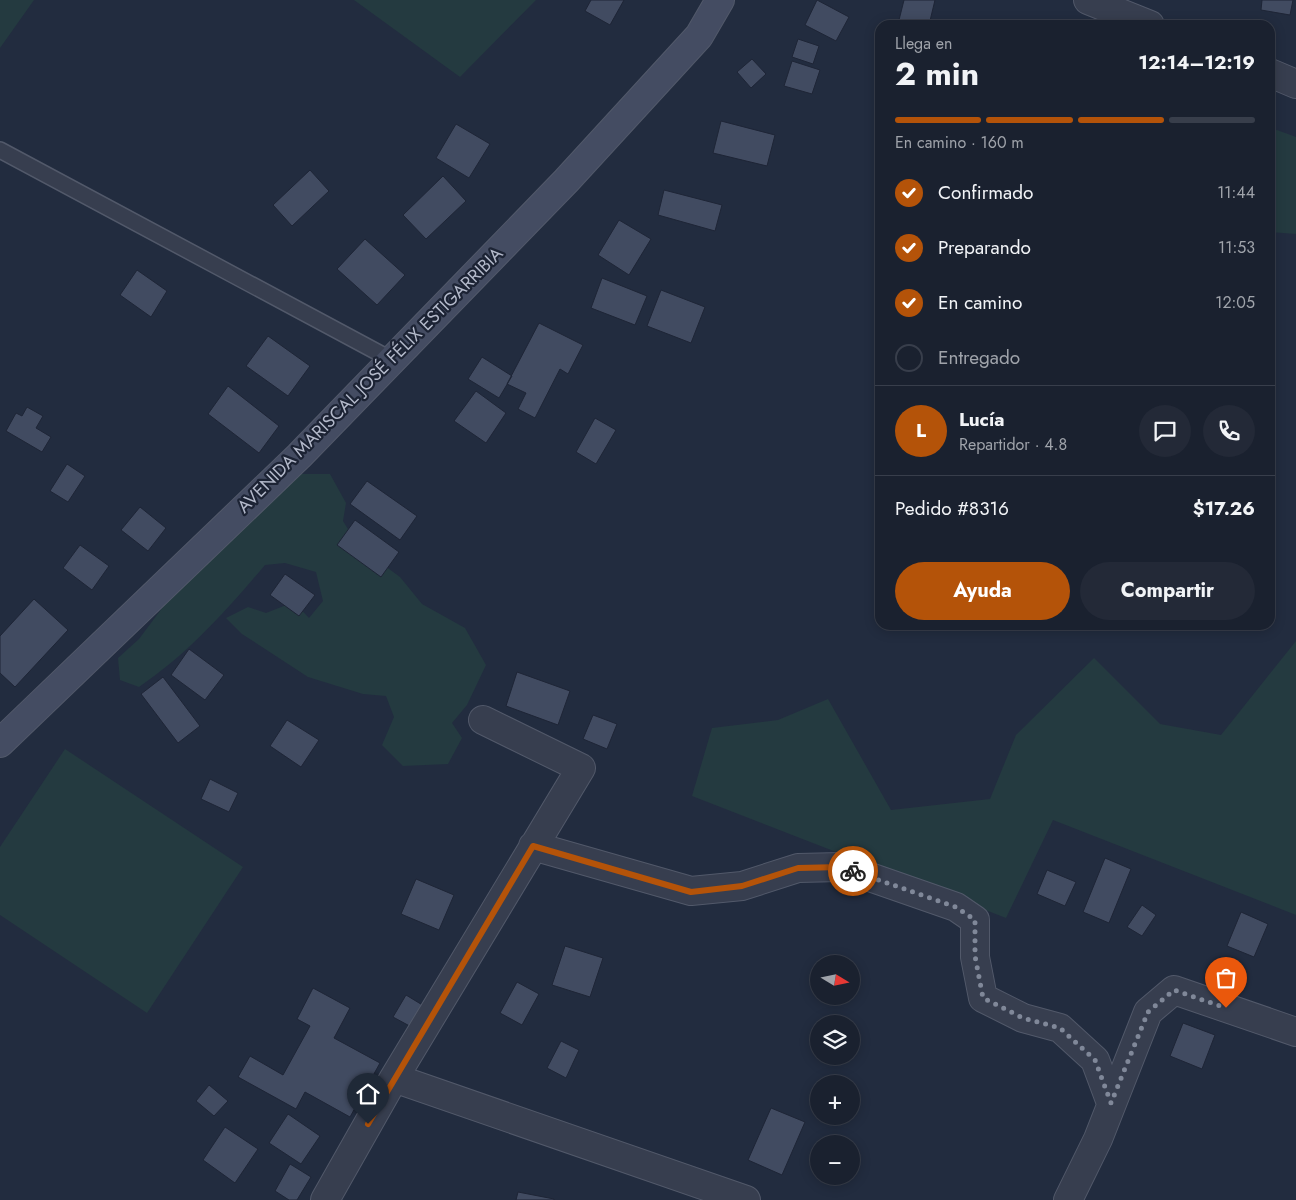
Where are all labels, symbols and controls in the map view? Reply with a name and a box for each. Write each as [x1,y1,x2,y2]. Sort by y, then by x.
text: Llega en [895,32,952,55]
text: 12:14–12:19 [1138,49,1255,76]
text: 2 min [895,51,979,97]
text: En camino · 160 m [895,131,1024,154]
icon: check [895,179,923,207]
text: Confirmado [938,179,1033,206]
text: 11:44 [1217,181,1255,204]
icon: check [895,234,923,262]
text: Preparando [938,234,1031,261]
text: 11:53 [1218,236,1255,259]
street label: AVENIDA MARISCAL JOSÉ FÉLIX ESTIGARRIBIA [231,241,509,519]
icon: check [895,289,923,317]
text: En camino [938,289,1022,316]
text: 12:05 [1215,291,1255,314]
text: Entregado [938,344,1020,371]
button: chat [1139,405,1191,457]
button: phone [1203,405,1255,457]
text: Lucía [959,406,1004,433]
text: L [916,417,926,444]
text: Repartidor · 4.8 [959,433,1067,456]
text: Pedido #8316 [895,495,1009,522]
text: $17.26 [1193,495,1255,522]
button: Ayuda [895,562,1070,620]
button: Compartir [1080,562,1255,620]
courier [828,846,878,896]
icon: bike [839,857,867,885]
north arrow [810,955,860,1005]
map controls [810,955,860,1185]
pin [1205,957,1247,1008]
icon: bag [1212,964,1240,992]
button: layers [810,1015,860,1065]
pin [347,1073,389,1124]
button: + [810,1075,860,1125]
icon: home [354,1080,382,1108]
button: − [810,1135,860,1185]

